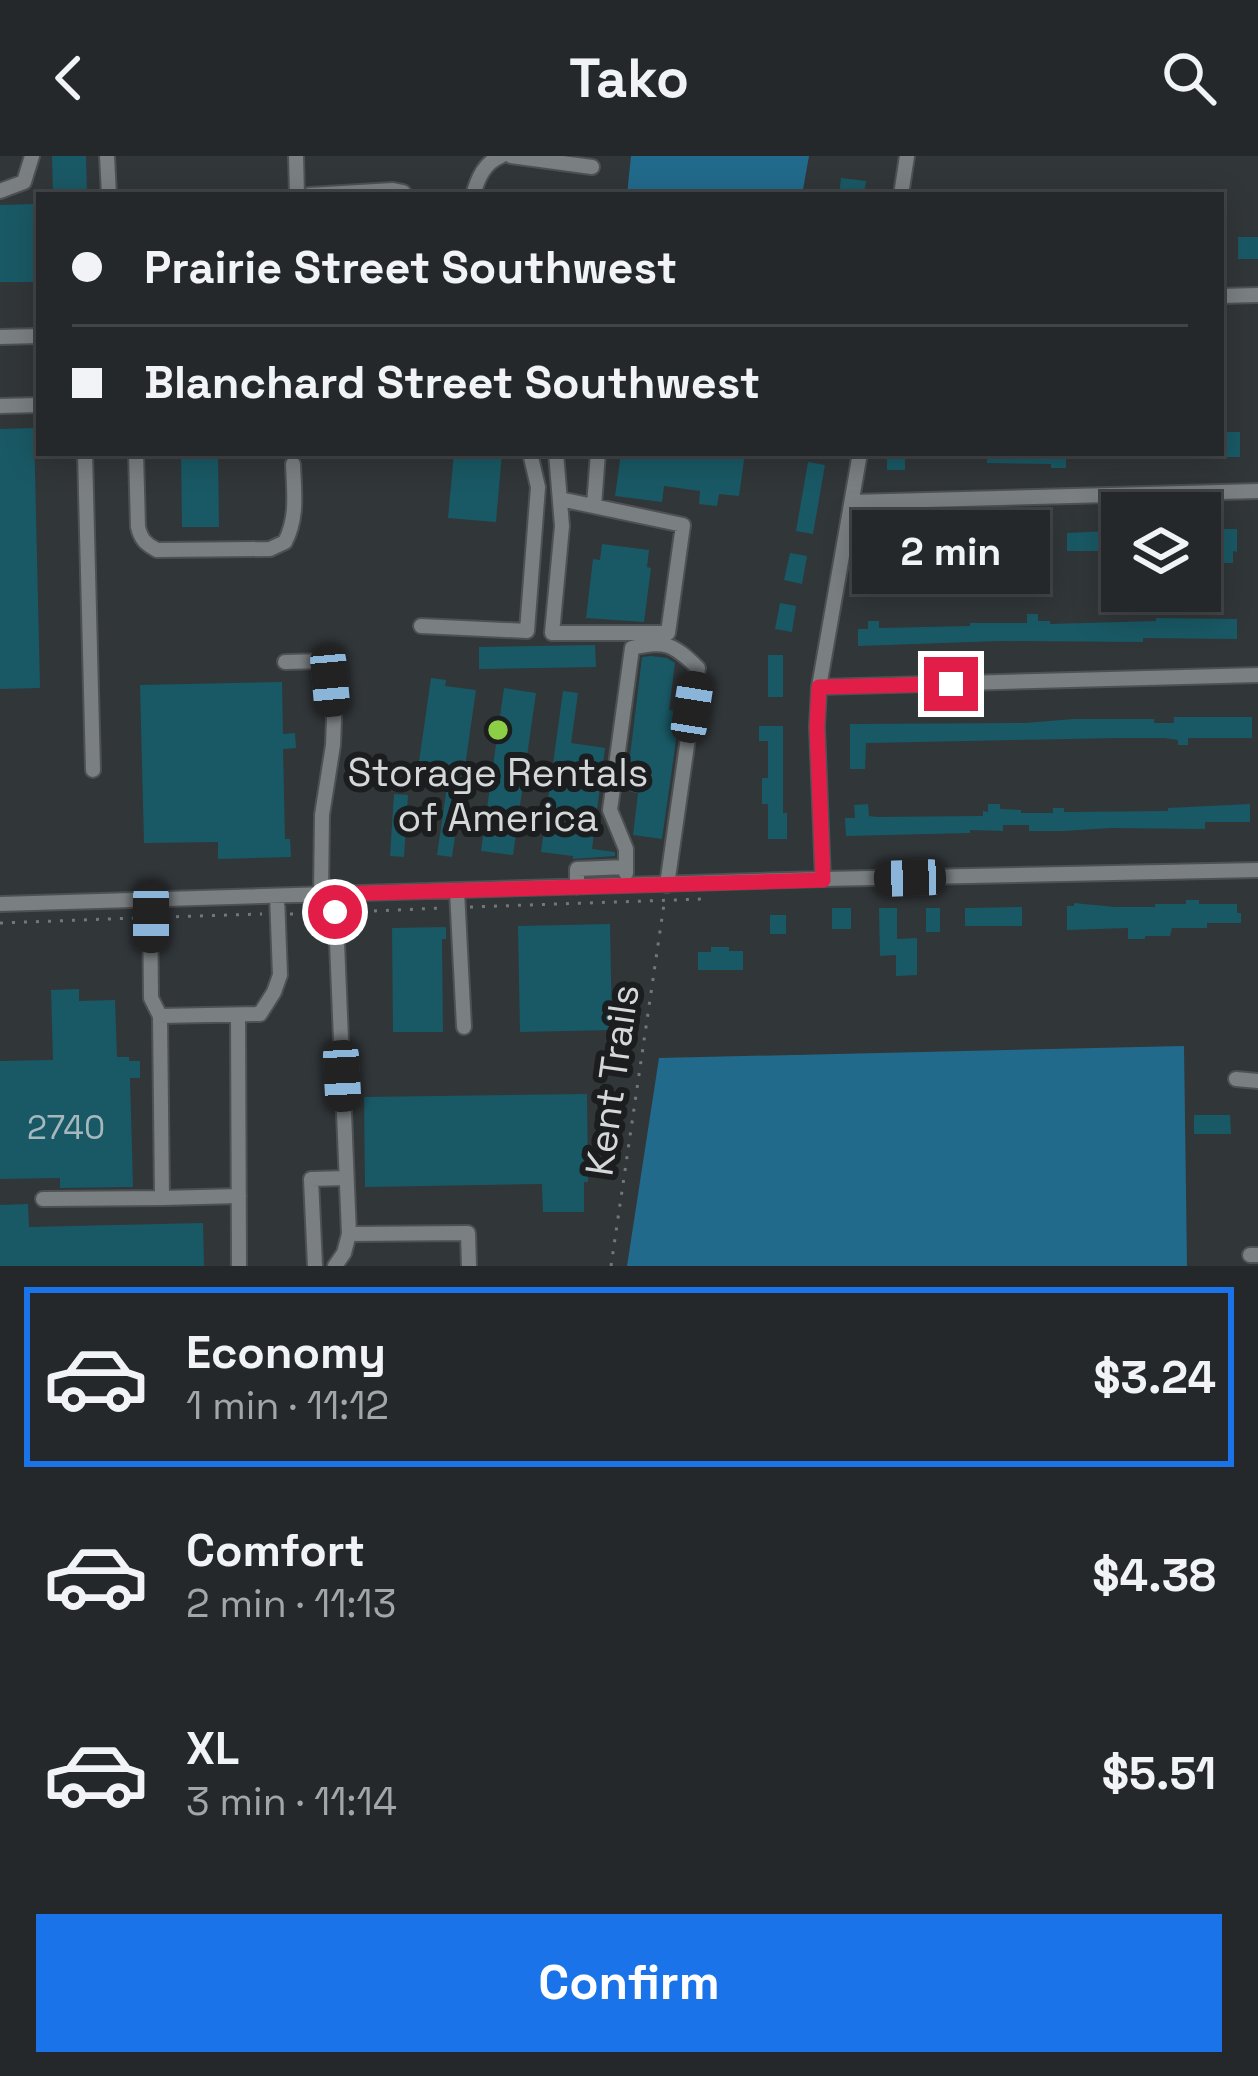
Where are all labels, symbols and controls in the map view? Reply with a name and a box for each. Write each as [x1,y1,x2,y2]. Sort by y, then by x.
text: Tako [569,44,689,113]
icon: back [36,45,102,111]
icon: search [1156,45,1222,111]
text: Prairie Street Southwest [144,239,677,296]
text: Blanchard Street Southwest [144,354,760,411]
map controls [1101,492,1221,612]
button: layers [1101,492,1221,612]
callout: 2 min [852,510,1050,594]
text: 2 min [901,527,1001,576]
car [309,644,351,718]
route end [924,657,978,711]
car [669,669,715,745]
marker: Storage Rentals of America [485,717,511,743]
place label: Storage Rentals of America [348,748,648,842]
car [873,859,947,897]
car [133,881,169,953]
route start [308,885,362,939]
street label: Kent Trails [574,981,650,1179]
car [322,1039,362,1113]
house number: 2740 [27,1107,105,1149]
icon: car [42,1323,150,1431]
text: Economy [186,1324,386,1381]
text: $3.24 [1093,1349,1216,1406]
text: 1 min · 11:12 [186,1381,389,1430]
icon: car [42,1521,150,1629]
text: Comfort [186,1522,365,1579]
text: $4.38 [1092,1547,1216,1604]
text: 2 min · 11:13 [186,1579,396,1628]
icon: car [42,1719,150,1827]
text: XL [186,1720,239,1777]
text: $5.51 [1102,1745,1216,1802]
text: 3 min · 11:14 [186,1777,397,1826]
button: Confirm [36,1914,1222,2052]

